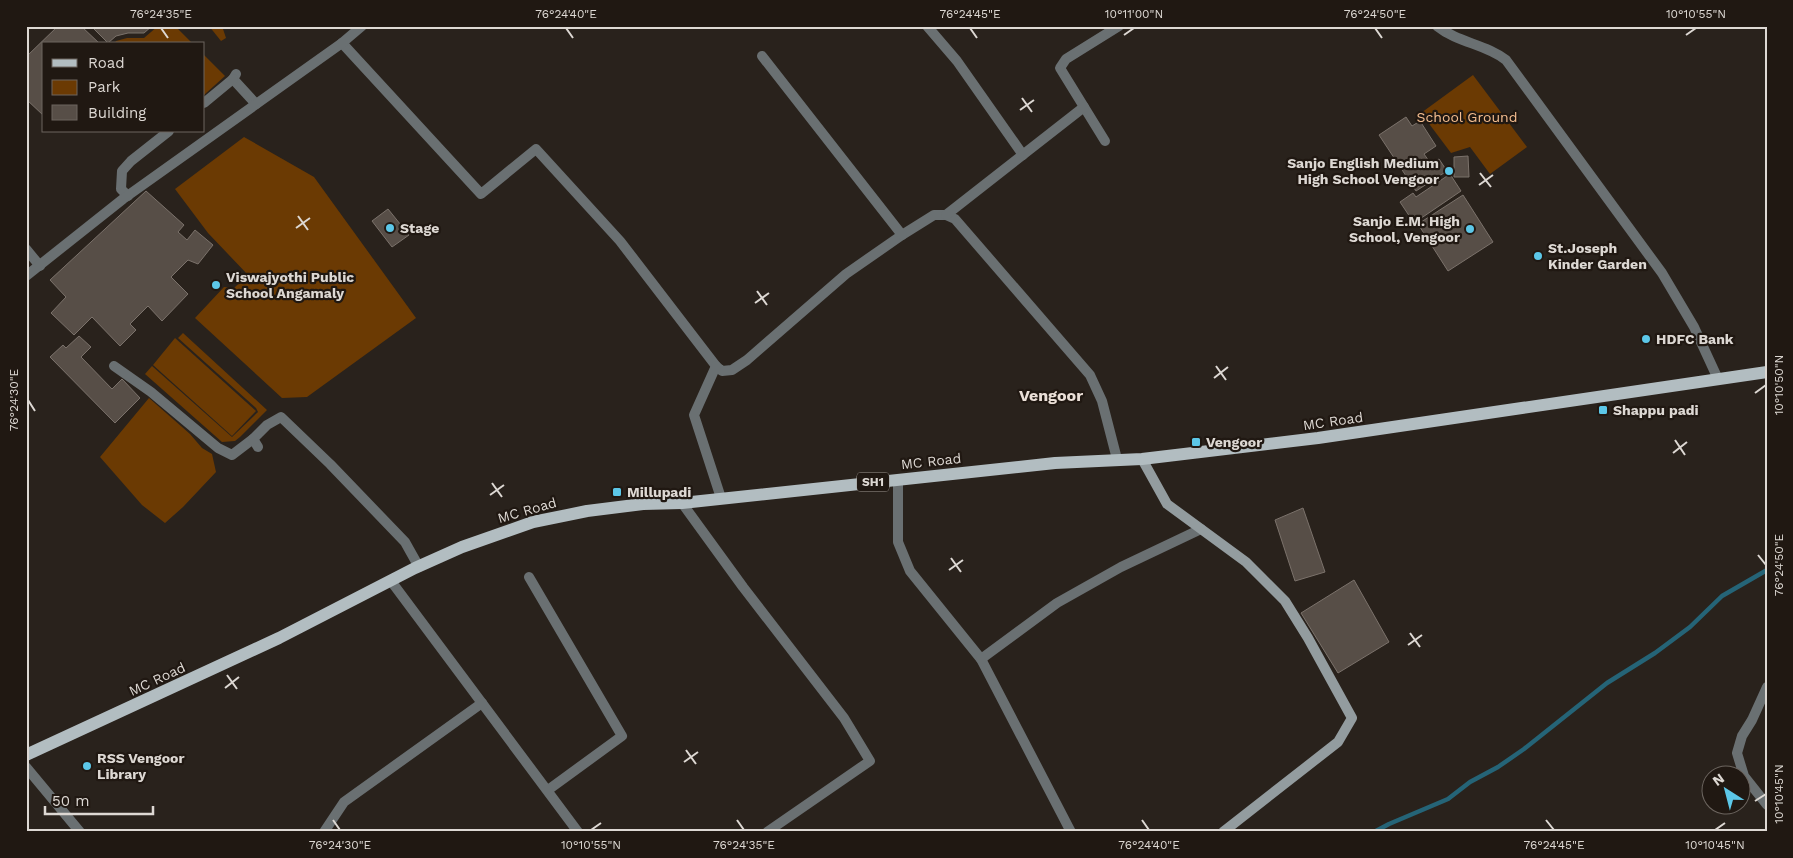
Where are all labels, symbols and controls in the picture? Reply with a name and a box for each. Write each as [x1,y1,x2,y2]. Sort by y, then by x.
text: 76°24'35"E [130,7,192,21]
text: 76°24'40"E [535,7,597,21]
text: 76°24'45"E [939,7,1001,21]
text: 10°11'00"N [1105,7,1163,21]
text: 76°24'50"E [1344,7,1407,21]
text: 10°10'55"N [1666,7,1726,21]
legend [42,42,205,132]
text: Road [88,54,125,72]
text: Park [88,78,121,96]
text: Building [88,104,146,122]
park label: School Ground [1417,109,1517,125]
place label: Sanjo English Medium High School Vengoor [1287,155,1439,187]
marker: Sanjo English Medium High School Vengoor [1443,165,1455,177]
place label: Sanjo E.M. High School, Vengoor [1349,213,1460,245]
place label: Stage [400,220,439,236]
marker: Stage [384,222,396,234]
marker: Sanjo E.M. High School, Vengoor [1464,223,1476,235]
place label: St.Joseph Kinder Garden [1548,240,1647,272]
marker: St.Joseph Kinder Garden [1532,250,1544,262]
place label: Viswajyothi Public School Angamaly [226,269,354,301]
marker: Viswajyothi Public School Angamaly [210,279,222,291]
place label: HDFC Bank [1656,331,1734,347]
marker: HDFC Bank [1640,333,1652,345]
text: 10°10'50"N [1772,355,1786,415]
text: 76°24'30"E [7,368,21,431]
district label: Vengoor [1019,386,1083,405]
place label: Shappu padi [1613,402,1699,418]
marker: Shappu padi [1597,404,1609,416]
street label: MC Road [1302,409,1364,433]
place label: Vengoor [1206,434,1262,450]
marker: Vengoor [1190,436,1202,448]
street label: MC Road [900,450,962,472]
road number: SH1 [857,472,889,492]
place label: Millupadi [627,484,691,500]
marker: Millupadi [611,486,623,498]
street label: MC Road [496,494,558,526]
text: 76°24'50"E [1772,533,1786,596]
street label: MC Road [126,659,188,699]
place label: RSS Vengoor Library [97,750,184,782]
marker: RSS Vengoor Library [81,760,93,772]
text: 10°10'45"N [1772,764,1786,824]
north arrow [1700,766,1750,816]
text: N [1709,770,1727,789]
scale bar [45,783,152,815]
text: 50 m [52,792,89,810]
text: 76°24'30"E [309,838,372,852]
text: 10°10'55"N [561,838,621,852]
text: 76°24'35"E [713,838,775,852]
text: 76°24'40"E [1118,838,1180,852]
text: 76°24'45"E [1523,838,1585,852]
text: 10°10'45"N [1685,838,1745,852]

